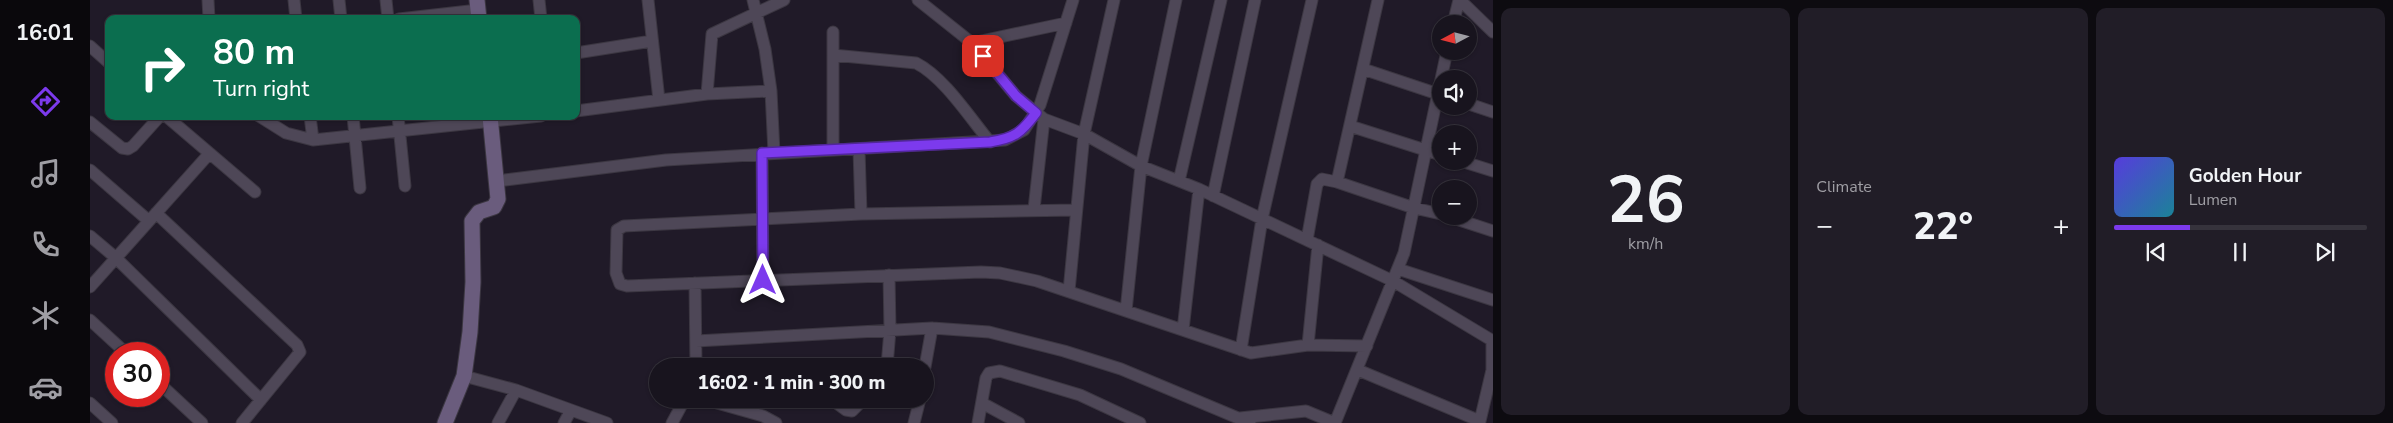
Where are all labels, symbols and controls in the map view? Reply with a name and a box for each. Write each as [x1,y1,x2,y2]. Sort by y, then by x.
north arrow [1432,15,1478,60]
map controls [1432,15,1477,225]
text: 16:01 [16,18,74,48]
text: 80 m [213,29,295,76]
icon: right [130,35,195,100]
pin [962,35,1004,77]
icon: arrive [969,42,997,70]
button: sound [1432,70,1477,115]
text: Turn right [213,74,309,104]
icon: directions [28,84,63,119]
button: + [1432,125,1477,170]
icon: music [28,156,63,191]
text: 26 [1607,156,1685,245]
text: Golden Hour [2189,163,2302,189]
text: Climate [1816,176,1872,198]
button: − [1432,180,1477,225]
text: Lumen [2189,189,2237,211]
text: 22° [1913,201,1973,252]
text: − [1816,207,1833,245]
text: + [2053,207,2070,245]
icon: phone [28,227,63,262]
text: km/h [1628,233,1663,255]
icon: previous [2142,238,2170,266]
icon: pause [2226,238,2254,266]
icon: next [2311,238,2339,266]
position arrow [736,253,788,305]
icon: climate [28,298,63,333]
speed limit sign: 30 [105,342,170,407]
icon: car [28,370,63,405]
text: 16:02 · 1 min · 300 m [698,370,885,396]

